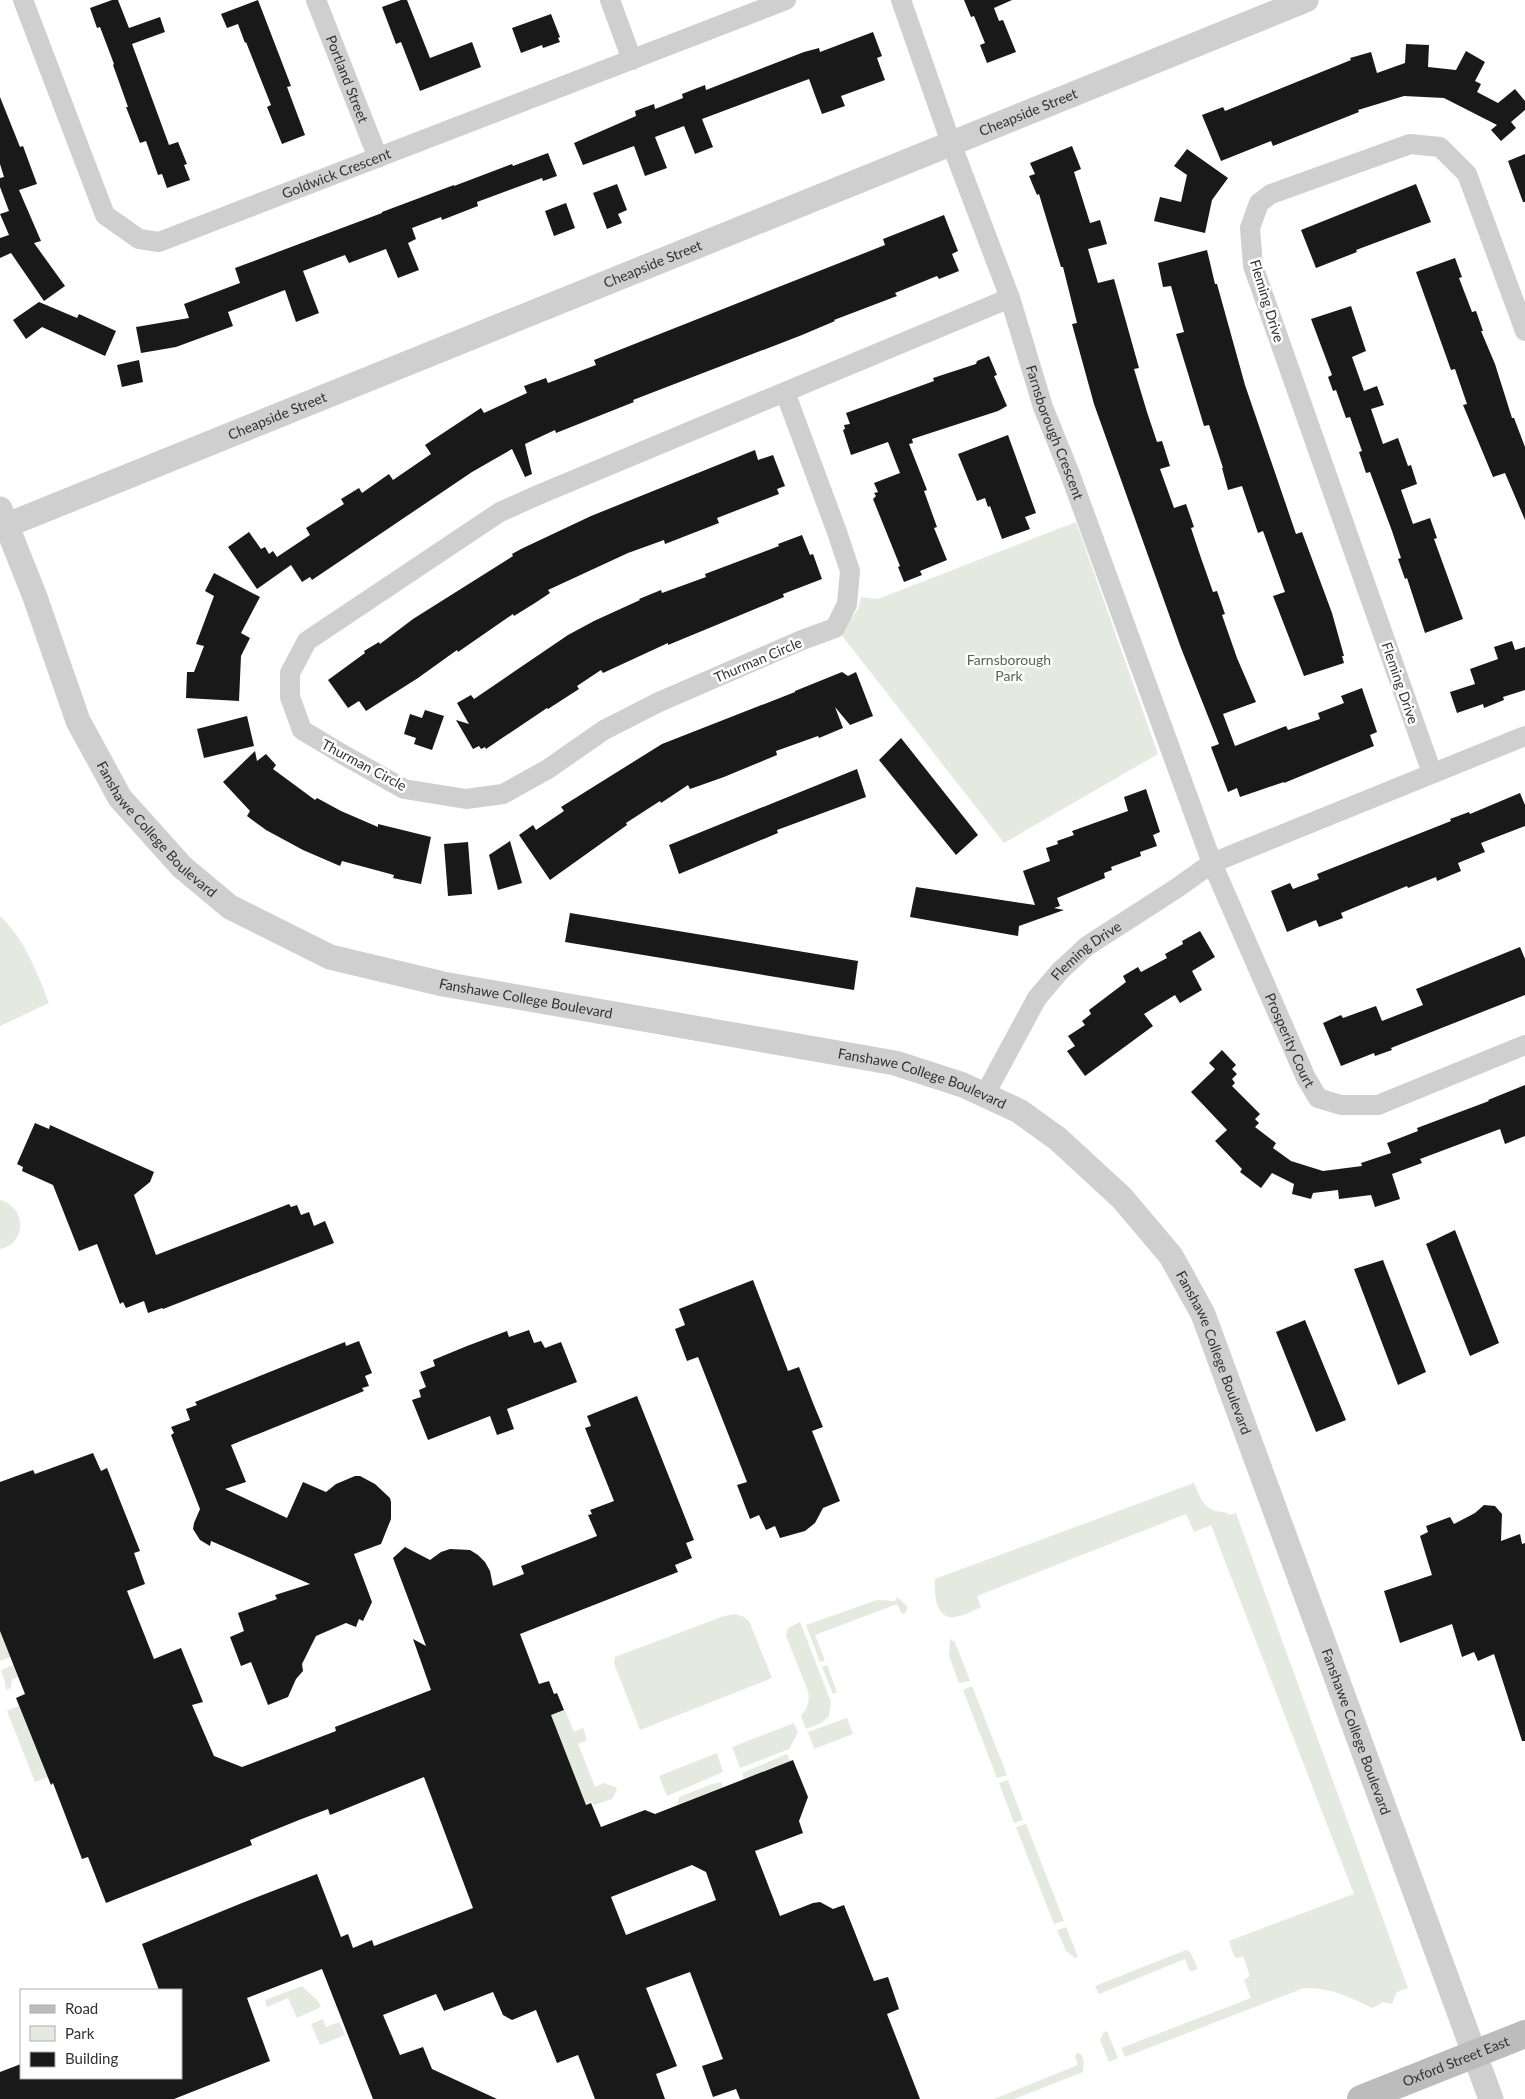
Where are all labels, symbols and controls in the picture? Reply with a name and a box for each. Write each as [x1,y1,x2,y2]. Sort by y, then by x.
street label: Portland Street [323,33,372,125]
street label: Cheapside Street [976,84,1080,139]
street label: Goldwick Crescent [279,144,393,202]
street label: Cheapside Street [601,236,704,291]
street label: Fleming Drive [1247,258,1288,344]
street label: Farnsborough Crescent [1023,363,1088,502]
street label: Cheapside Street [225,388,329,443]
street label: Thurman Circle [711,633,804,686]
street label: Fleming Drive [1379,640,1422,726]
park label: Farnsborough Park [967,651,1051,684]
street label: Thurman Circle [319,735,410,794]
street label: Fanshawe College Boulevard [94,758,220,900]
street label: Fleming Drive [1047,917,1124,984]
street label: Fanshawe College Boulevard [437,974,614,1021]
street label: Prosperity Court [1262,990,1319,1090]
street label: Fanshawe College Boulevard [837,1044,1009,1112]
street label: Fanshawe College Boulevard [1173,1268,1255,1437]
street label: Fanshawe College Boulevard [1318,1646,1395,1817]
legend [20,1989,182,2079]
text: Road [65,1999,98,2017]
text: Park [65,2024,95,2042]
street label: Oxford Street East [1400,2032,1512,2090]
text: Building [65,2049,118,2067]

